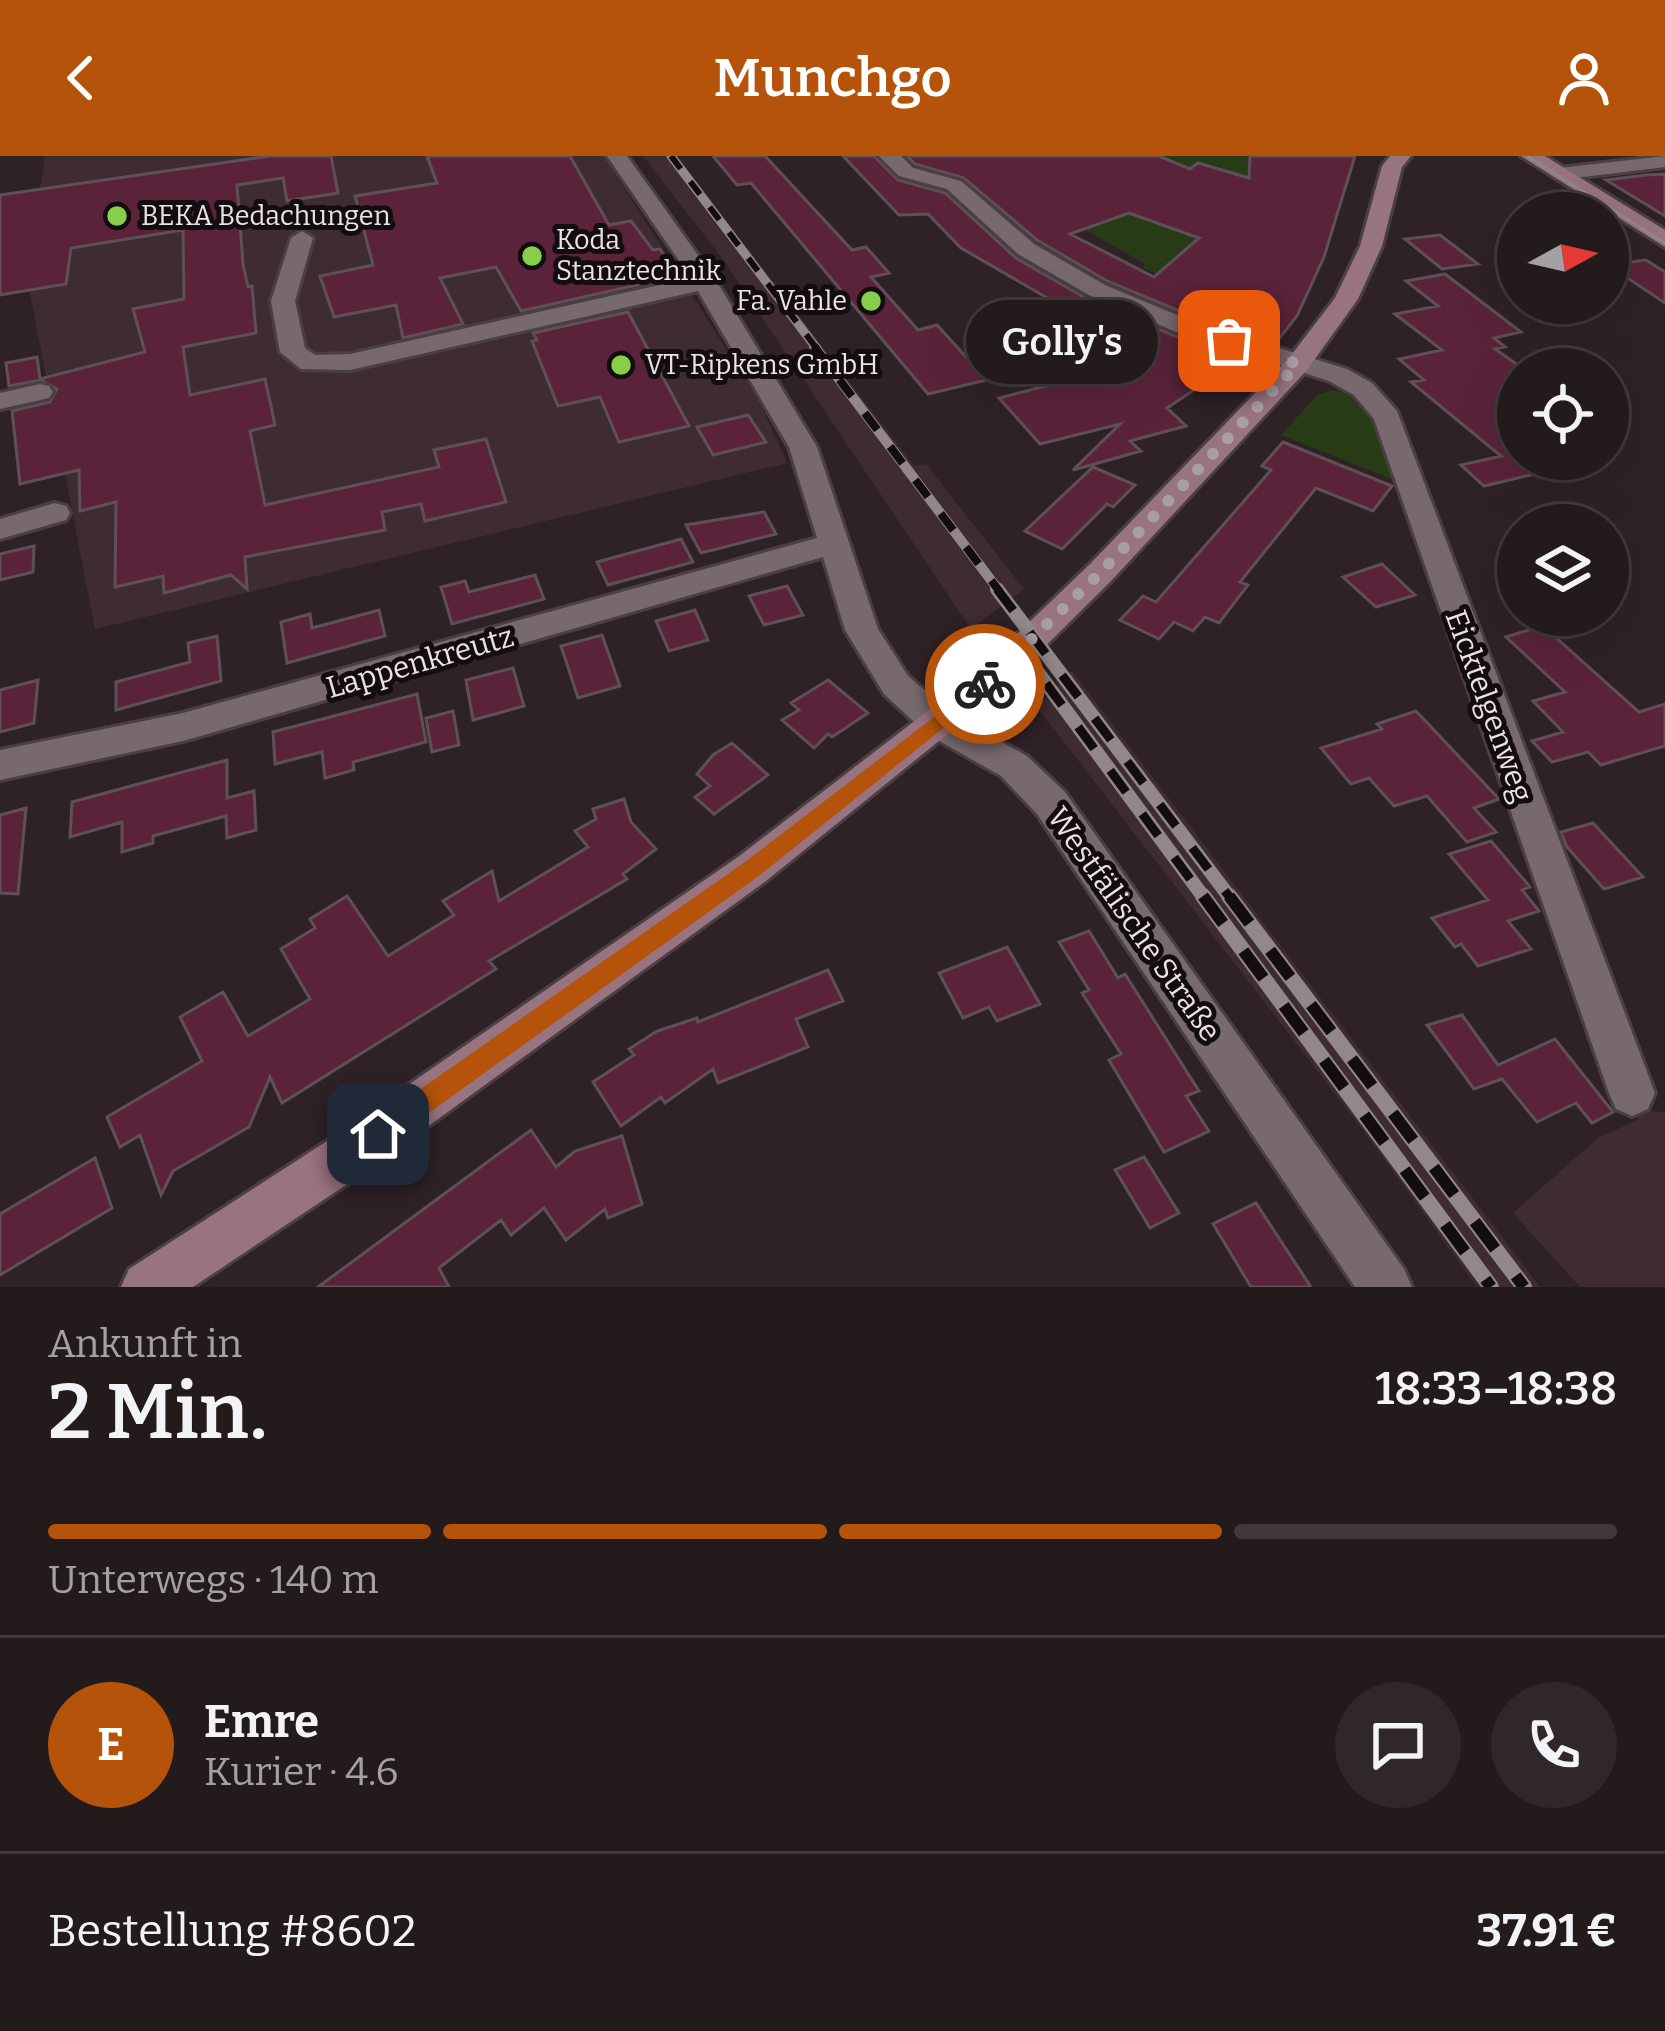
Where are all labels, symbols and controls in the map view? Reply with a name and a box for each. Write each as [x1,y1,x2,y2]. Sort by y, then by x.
icon: back [48,45,114,111]
icon: person [1551,45,1617,111]
text: Munchgo [713,46,952,110]
north arrow [1497,192,1629,324]
map controls [1497,192,1629,636]
place label: BEKA Bedachungen [141,200,391,232]
marker: BEKA Bedachungen [104,203,130,229]
place label: Koda Stanztechnik [556,224,722,287]
marker: Koda Stanztechnik [519,243,545,269]
place label: Fa. Vahle [736,285,847,317]
marker: Fa. Vahle [858,288,884,314]
pin [1178,290,1280,392]
callout: Golly's [965,299,1157,383]
icon: bag [1196,308,1262,374]
text: Golly's [1001,319,1123,365]
button: locate [1497,348,1629,480]
place label: VT-Ripkens GmbH [645,349,879,381]
marker: VT-Ripkens GmbH [608,352,634,378]
button: layers [1497,504,1629,636]
street label: Eicktelgenweg [1438,605,1540,807]
street label: Lappenkreutz [322,618,518,706]
courier [925,624,1045,744]
icon: bike [952,651,1018,717]
street label: Westfälische Straße [1040,800,1228,1048]
pin [327,1083,429,1185]
icon: home [345,1101,411,1167]
text: Ankunft in [48,1321,242,1367]
text: 18:33–18:38 [1375,1362,1617,1416]
text: 2 Min. [48,1365,267,1459]
text: Unterwegs · 140 m [48,1557,379,1603]
button: chat [1335,1682,1461,1808]
button: phone [1491,1682,1617,1808]
text: Emre [204,1695,319,1749]
text: E [97,1718,125,1772]
text: Kurier · 4.6 [204,1749,398,1795]
text: Bestellung #8602 [48,1904,416,1958]
text: 37.91 € [1476,1904,1617,1958]

